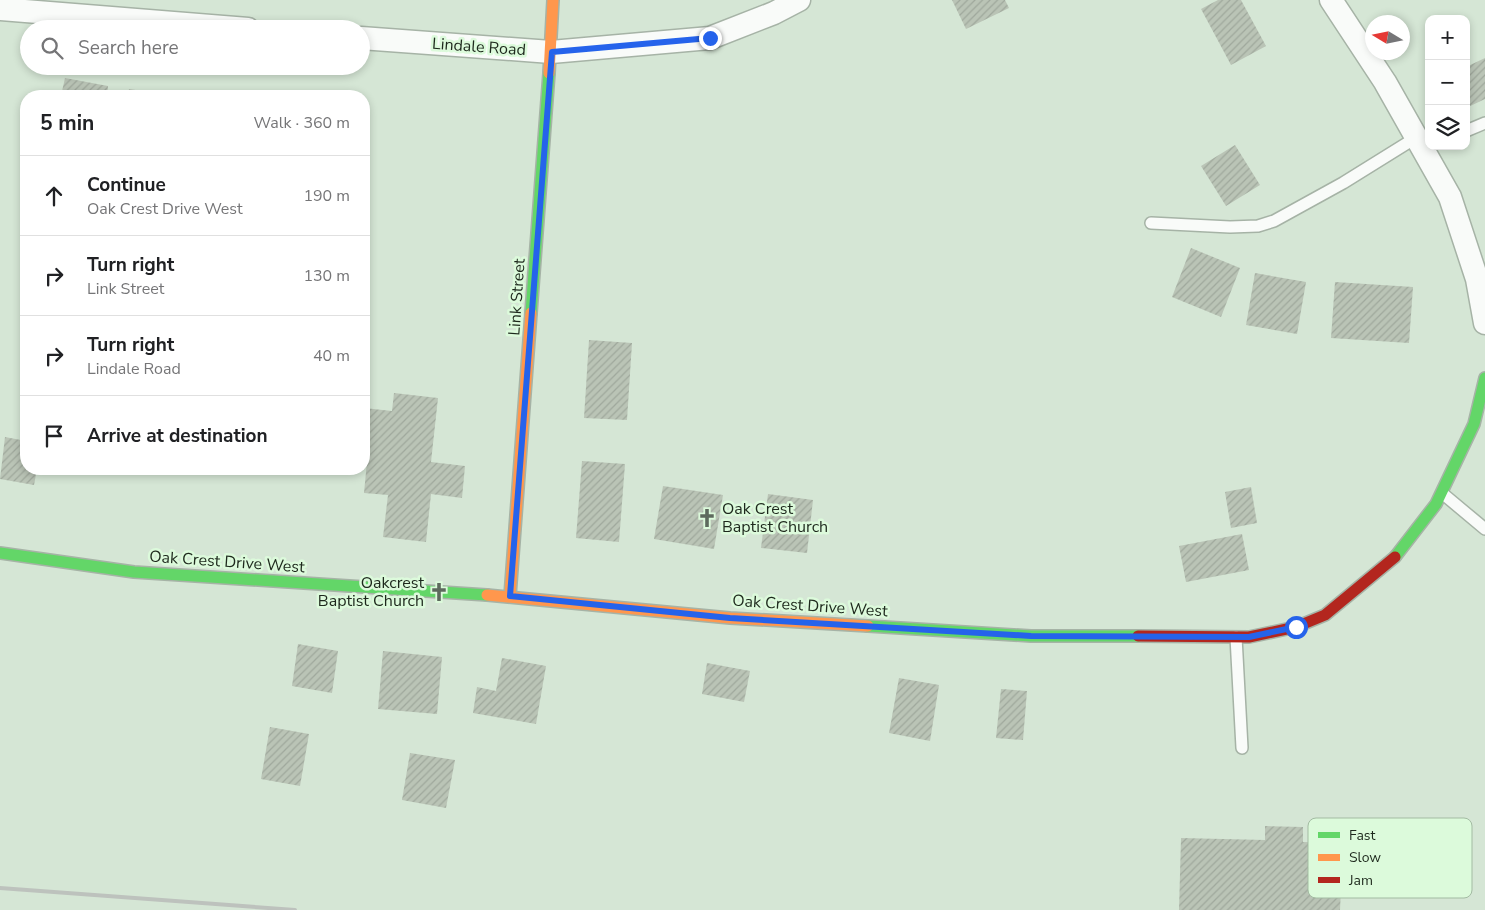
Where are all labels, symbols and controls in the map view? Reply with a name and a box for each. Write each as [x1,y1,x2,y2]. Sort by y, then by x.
north arrow [1365,15,1410,60]
map controls [1425,15,1470,150]
button: + [1425,15,1470,60]
search box [20,20,370,75]
route end [699,27,722,50]
street label: Lindale Road [431,33,527,61]
icon: search [38,34,66,62]
text: Search here [78,35,179,61]
button: − [1425,60,1470,105]
button: layers [1425,105,1470,150]
text: 5 min [40,109,94,137]
text: Walk · 360 m [254,112,350,134]
text: Continue [87,172,166,198]
icon: ahead [40,182,68,210]
text: 190 m [303,185,350,207]
text: Oak Crest Drive West [87,198,243,220]
text: Turn right [87,252,174,278]
street label: Link Street [503,257,531,336]
icon: right [40,262,68,290]
text: 130 m [303,265,350,287]
text: Link Street [87,278,164,300]
text: Turn right [87,332,174,358]
icon: right [40,342,68,370]
text: 40 m [313,345,350,367]
text: Lindale Road [87,358,181,380]
icon: arrive [40,422,68,450]
text: Arrive at destination [87,423,268,449]
place label: Oak Crest Baptist Church [722,498,828,538]
church icon: Oak Crest Baptist Church [696,507,718,529]
street label: Oak Crest Drive West [149,546,306,578]
place label: Oakcrest Baptist Church [318,572,424,612]
church icon: Oakcrest Baptist Church [428,581,450,603]
street label: Oak Crest Drive West [732,590,889,622]
route start [1285,616,1308,639]
legend [1308,818,1472,898]
text: Fast [1349,826,1375,845]
text: Slow [1349,848,1381,867]
text: Jam [1348,871,1373,890]

